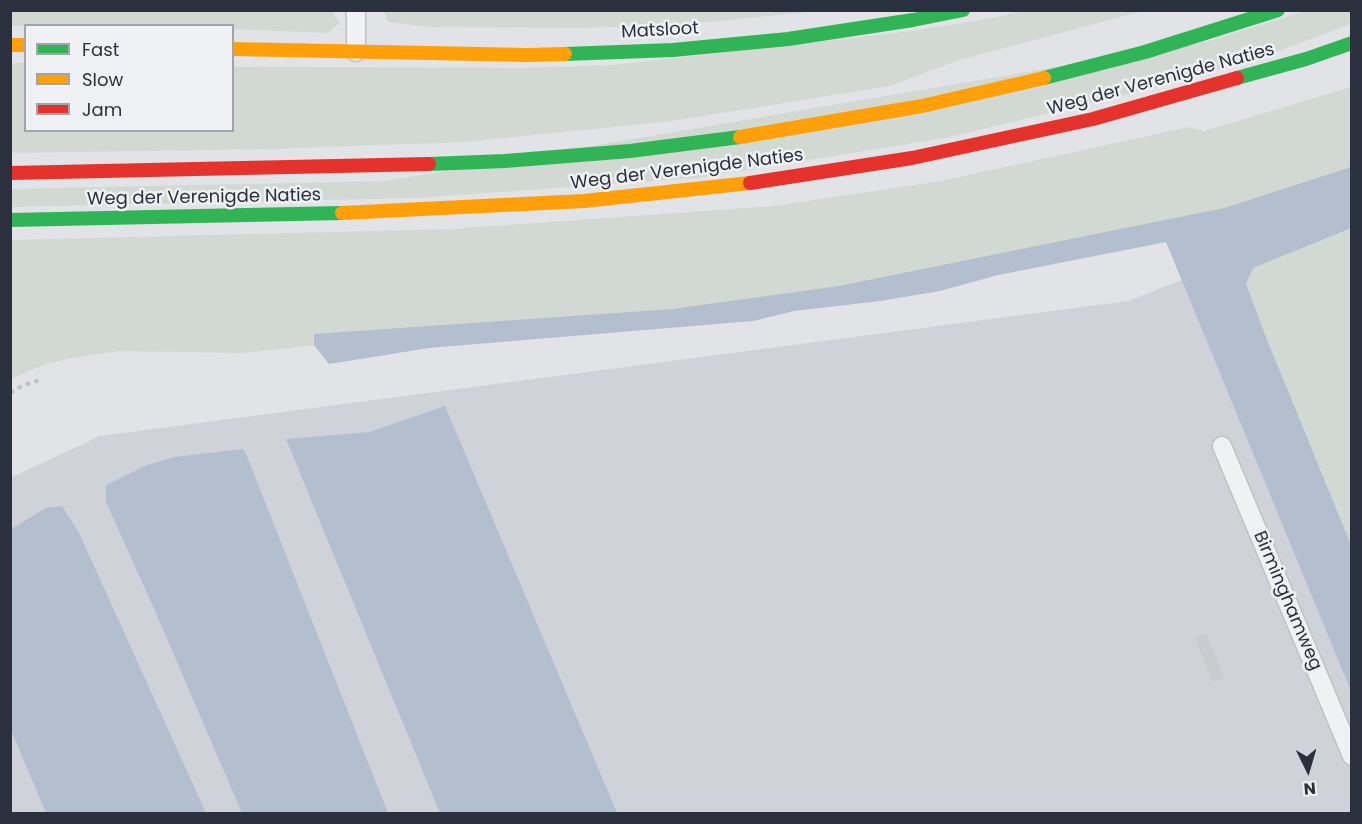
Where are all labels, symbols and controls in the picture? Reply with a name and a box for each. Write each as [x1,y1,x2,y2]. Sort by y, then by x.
street label: Matsloot [621,18,699,44]
legend [24,24,234,132]
text: Fast [82,37,119,62]
street label: Weg der Verenigde Naties [1045,39,1277,121]
text: Slow [82,67,123,92]
text: Jam [82,97,122,122]
street label: Weg der Verenigde Naties [569,145,805,195]
street label: Weg der Verenigde Naties [87,185,321,211]
street label: Birminghamweg [1248,528,1326,674]
north arrow [1278,740,1338,800]
text: N [1303,776,1317,800]

